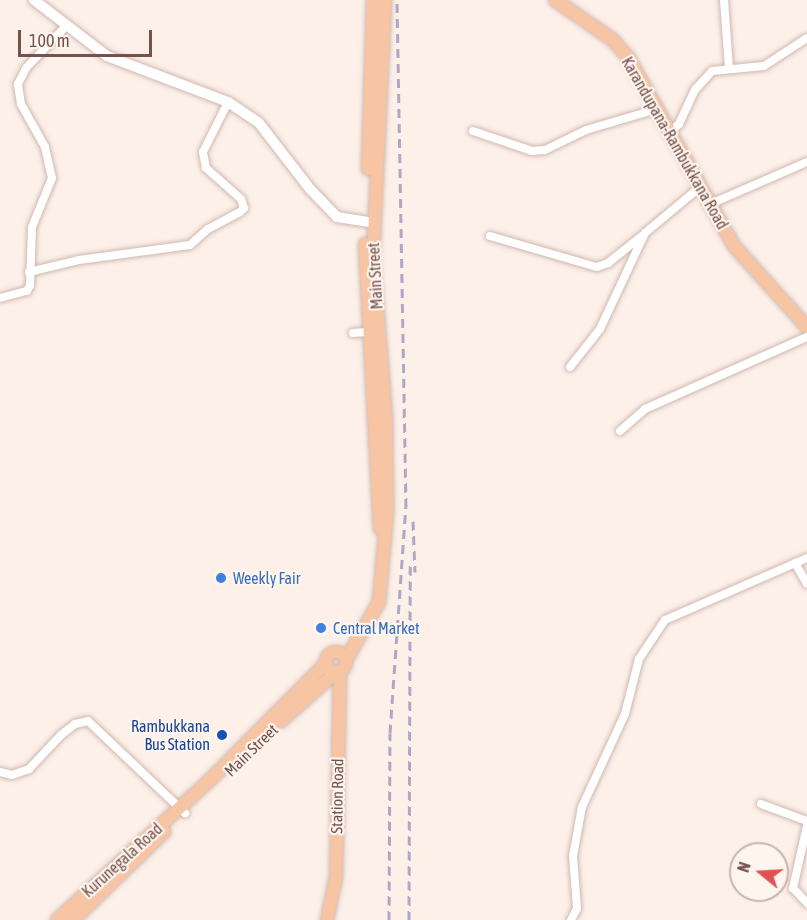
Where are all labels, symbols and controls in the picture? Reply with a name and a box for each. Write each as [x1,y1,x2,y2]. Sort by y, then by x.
scale bar [21,18,154,56]
text: 100 m [29,30,70,51]
street label: Karandupana-Rambukkana Road [618,53,732,233]
street label: Main Street [364,242,386,310]
place label: Weekly Fair [233,568,300,588]
marker: Weekly Fair [214,571,228,585]
place label: Central Market [333,618,420,638]
marker: Central Market [314,621,328,635]
place label: Rambukkana Bus Station [131,716,210,754]
street label: Main Street [220,720,282,780]
marker: Rambukkana Bus Station [215,728,229,742]
street label: Station Road [327,758,347,834]
street label: Kurunegala Road [78,819,166,901]
north arrow [729,842,789,902]
text: N [734,860,754,874]

